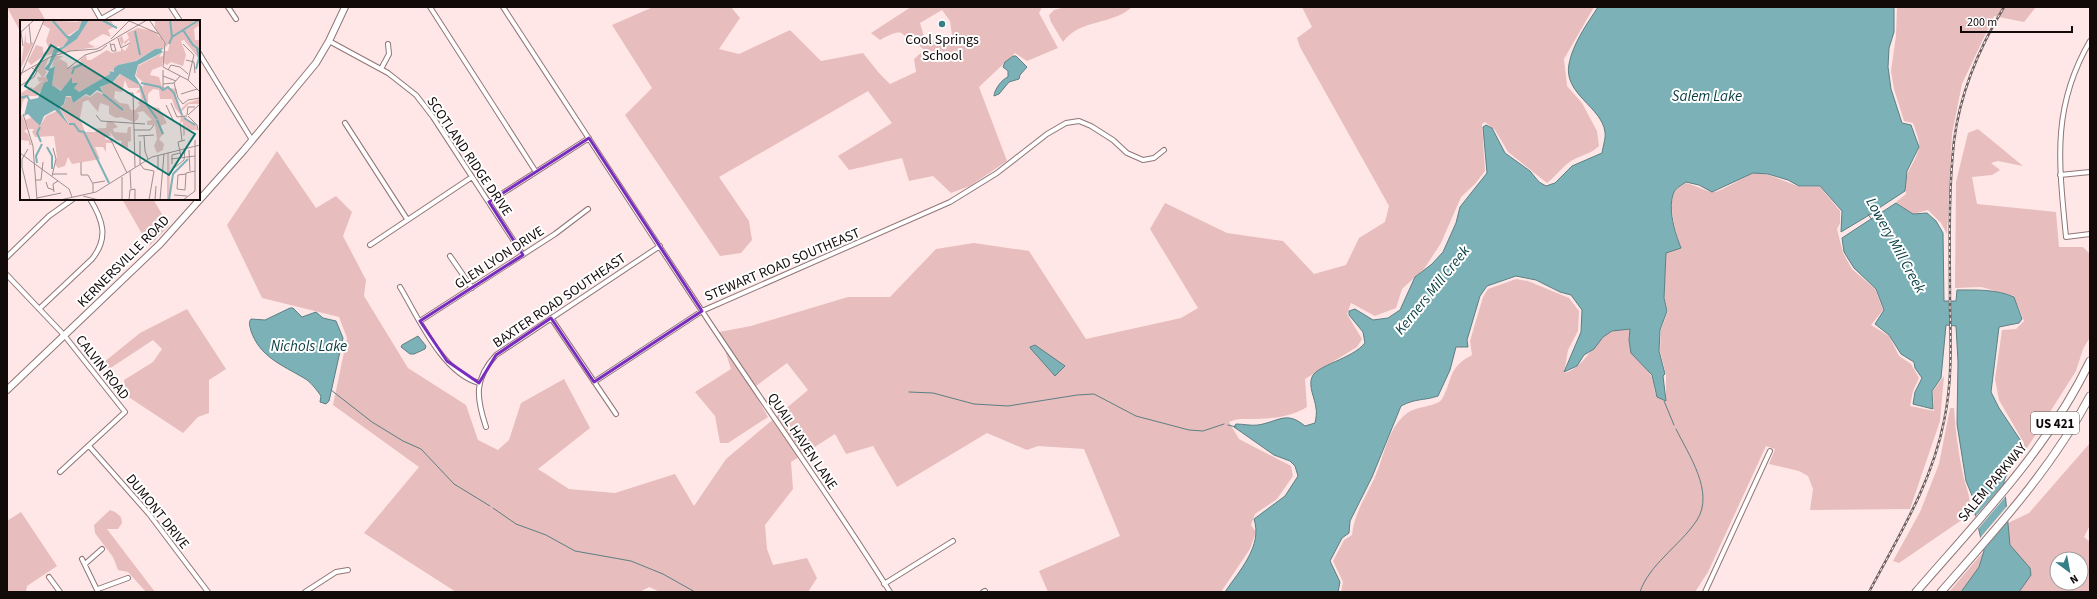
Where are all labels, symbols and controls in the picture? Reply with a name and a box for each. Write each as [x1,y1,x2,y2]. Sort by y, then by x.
scale bar [1961,8,2072,34]
text: 200 m [1967,14,1997,31]
marker: Cool Springs School [937,19,947,29]
inset map [20,20,200,200]
place label: Cool Springs School [905,30,979,66]
water label: Salem Lake [1672,86,1742,107]
street label: SCOTLAND RIDGE DRIVE [422,93,517,220]
water label: Lowery Mill Creek [1861,194,1931,298]
street label: KERNERSVILLE ROAD [73,211,174,312]
street label: GLEN LYON DRIVE [451,221,548,294]
street label: STEWART ROAD SOUTHEAST [702,223,864,307]
water label: Kerners Mill Creek [1390,241,1475,339]
street label: BAXTER ROAD SOUTHEAST [489,248,631,353]
street label: CALVIN ROAD [70,331,134,404]
water label: Nichols Lake [271,336,347,357]
street label: QUAIL HAVEN LANE [762,389,842,494]
road number: US 421 [2031,412,2079,434]
street label: SALEM PARKWAY [1954,438,2032,527]
street label: DUMONT DRIVE [121,470,194,553]
north arrow [2049,551,2089,591]
text: N [2067,571,2081,587]

